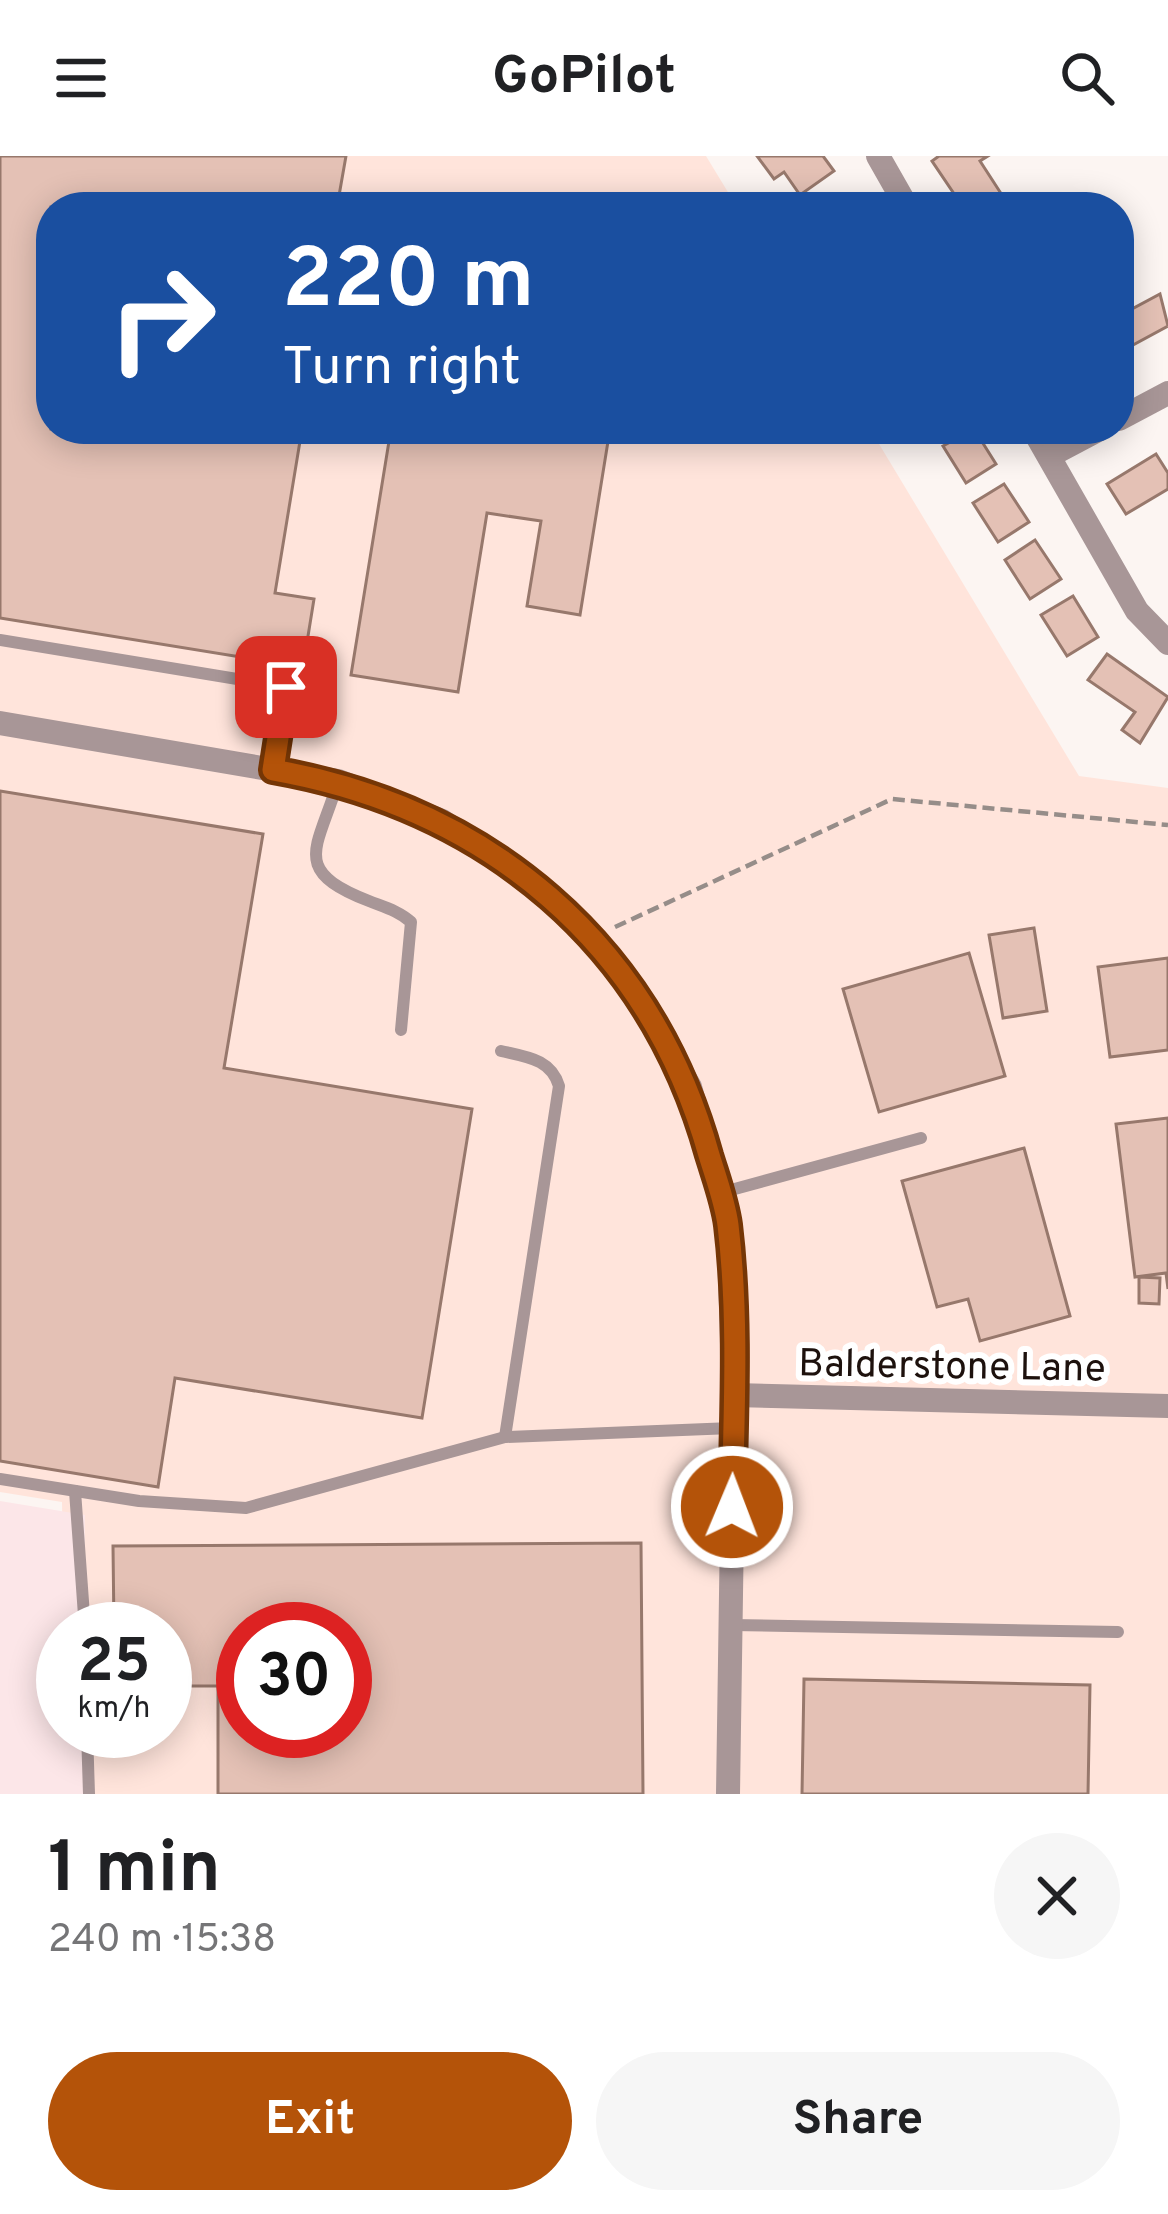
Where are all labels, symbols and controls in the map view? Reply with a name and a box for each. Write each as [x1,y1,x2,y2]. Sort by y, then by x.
text: GoPilot [492,44,676,113]
icon: menu [48,45,114,111]
icon: search [1054,45,1120,111]
text: 220 m [282,231,535,337]
icon: right [84,240,240,396]
text: Turn right [282,335,521,404]
pin [235,636,337,738]
icon: arrive [253,654,319,720]
street label: Balderstone Lane [798,1341,1106,1396]
position arrow [669,1444,795,1570]
speed limit sign: 30 [216,1602,372,1758]
text: 25 [77,1627,151,1703]
text: km/h [78,1691,150,1728]
text: 1 min [48,1826,221,1918]
button: close [994,1833,1120,1959]
text: 240 m · 15:38 [48,1917,276,1966]
button: Exit [48,2052,572,2190]
button: Share [596,2052,1120,2190]

